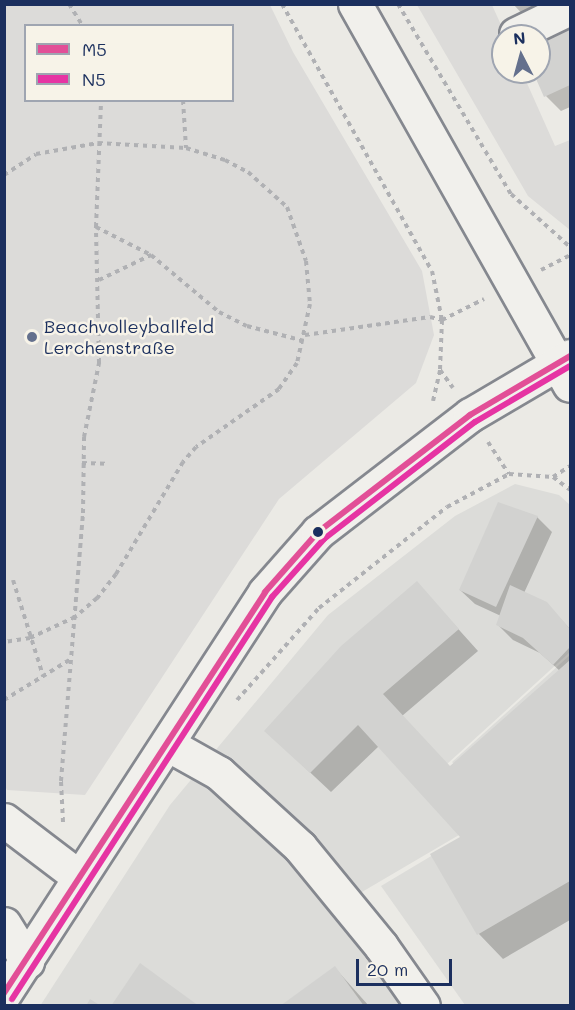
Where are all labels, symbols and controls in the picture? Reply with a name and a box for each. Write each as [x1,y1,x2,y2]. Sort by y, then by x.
legend [24,24,234,102]
north arrow [491,24,551,84]
text: N [512,27,526,49]
text: M5 [82,37,107,61]
text: N5 [82,67,106,91]
place label: Beachvolleyballfeld Lerchenstraße [44,316,214,358]
marker: Beachvolleyballfeld Lerchenstraße [25,330,39,344]
unlabelled marker [312,526,324,538]
scale bar [359,947,455,985]
text: 20 m [367,957,408,981]

